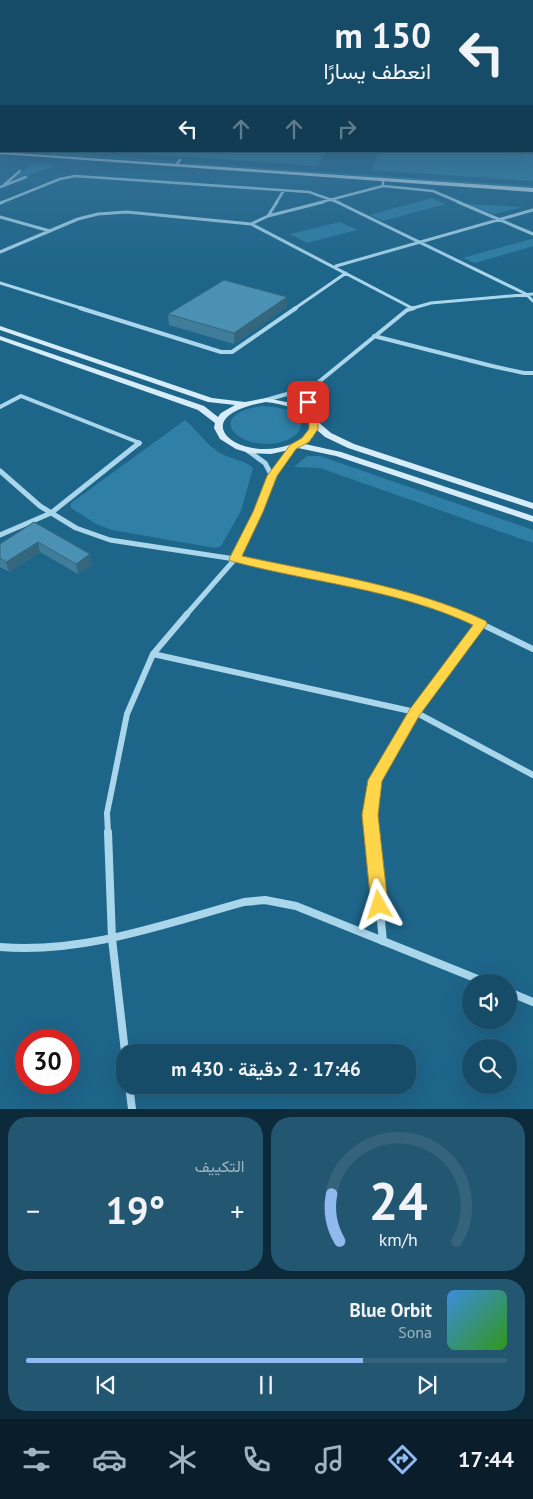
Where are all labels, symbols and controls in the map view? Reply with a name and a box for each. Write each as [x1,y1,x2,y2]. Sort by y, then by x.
text: 150 m [334,12,431,58]
icon: left [449,20,514,85]
text: انعطف يسارًا [324,57,431,85]
icon: left [174,115,202,143]
icon: ahead [227,115,255,143]
icon: ahead [280,115,308,143]
icon: right [333,115,361,143]
pin [287,381,329,423]
icon: arrive [294,388,322,416]
position arrow [352,878,404,930]
map controls [462,974,517,1094]
button: sound [462,974,517,1029]
speed limit sign: 30 [15,1029,80,1094]
button: search [462,1039,517,1094]
text: 17:46 · 2 دقيقة · 430 m [171,1057,361,1081]
text: التكييف [195,1156,245,1176]
text: 24 [368,1167,427,1234]
text: 19° [105,1185,165,1234]
text: − [26,1192,40,1229]
text: + [230,1192,244,1229]
text: km/h [378,1228,417,1251]
text: Blue Orbit [349,1298,432,1322]
text: Sona [398,1322,432,1342]
icon: previous [92,1371,120,1399]
icon: pause [252,1371,280,1399]
icon: next [413,1371,441,1399]
icon: filters [19,1442,54,1477]
icon: car [92,1442,127,1477]
icon: climate [165,1442,200,1477]
icon: phone [239,1442,274,1477]
icon: music [312,1442,347,1477]
icon: directions [385,1442,420,1477]
text: 17:44 [458,1445,514,1473]

